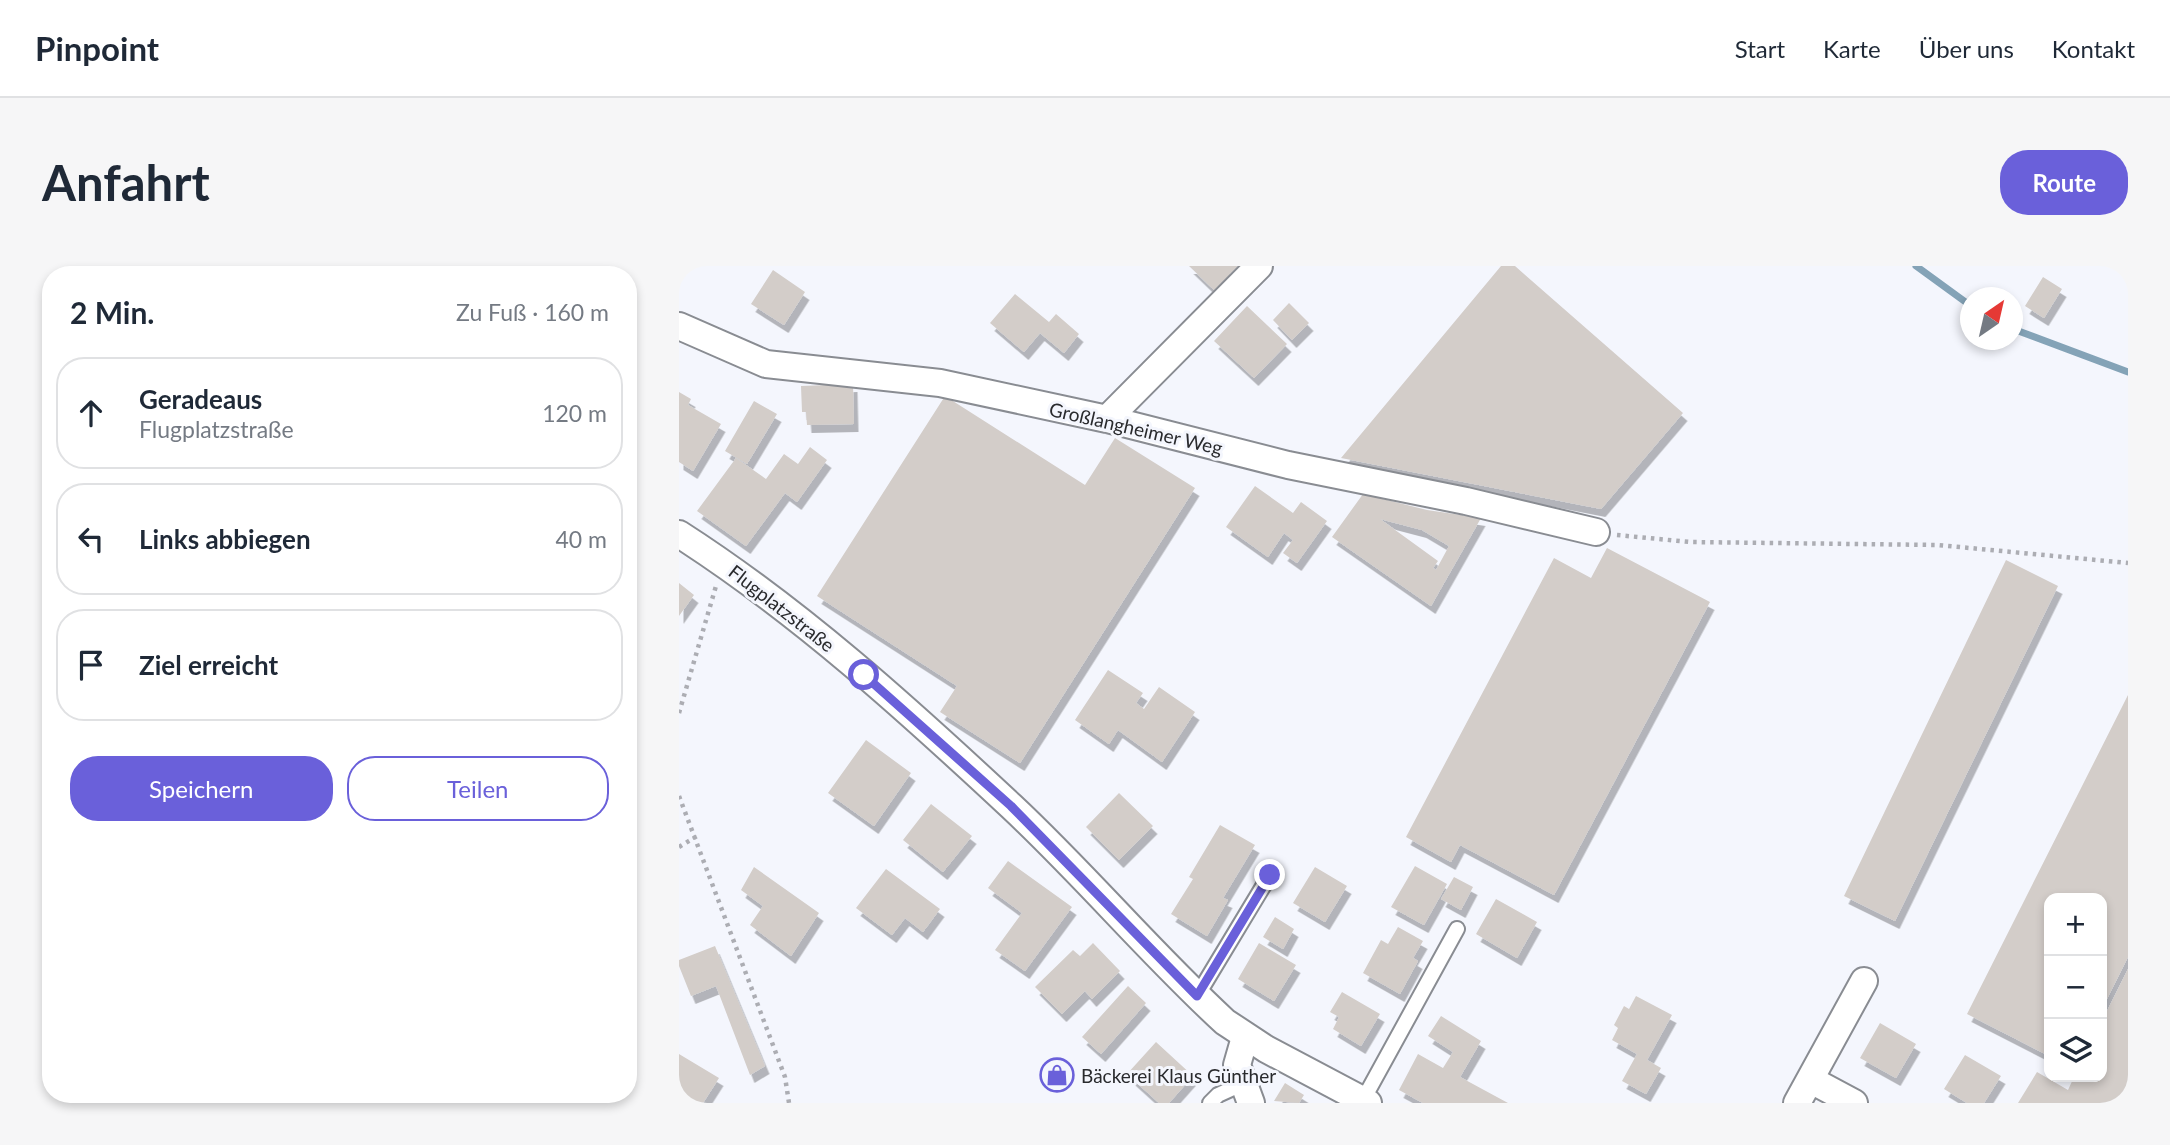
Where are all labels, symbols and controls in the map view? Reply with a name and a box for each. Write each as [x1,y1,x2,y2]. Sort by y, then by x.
text: Pinpoint [35,28,159,68]
text: Start [1735,34,1785,63]
text: Karte [1823,34,1881,63]
text: Über uns [1919,34,2014,63]
text: Kontakt [2052,34,2135,63]
button: Route [2000,150,2128,215]
text: Anfahrt [42,153,210,211]
north arrow [1960,287,2023,350]
text: 2 Min. [70,294,155,330]
text: Zu Fuß · 160 m [456,298,609,326]
text: Geradeaus [139,383,262,415]
icon: ahead [72,394,110,432]
street label: Großlangheimer Weg [1047,397,1225,459]
text: 120 m [542,399,607,427]
text: Flugplatzstraße [139,415,294,443]
icon: left [72,520,110,558]
text: Links abbiegen [139,523,311,555]
text: 40 m [556,525,607,553]
street label: Flugplatzstraße [725,560,839,656]
icon: arrive [72,646,110,684]
text: Ziel erreicht [139,649,278,681]
route start [848,659,879,690]
button: Speichern [70,756,333,821]
button: Teilen [347,756,609,821]
route end [1254,859,1285,890]
map controls [2044,893,2107,1082]
button: + [2044,893,2107,956]
button: − [2044,956,2107,1019]
button: layers [2044,1019,2107,1082]
shop icon: Bäckerei Klaus Günther [1038,1056,1076,1094]
place label: Bäckerei Klaus Günther [1081,1064,1276,1087]

